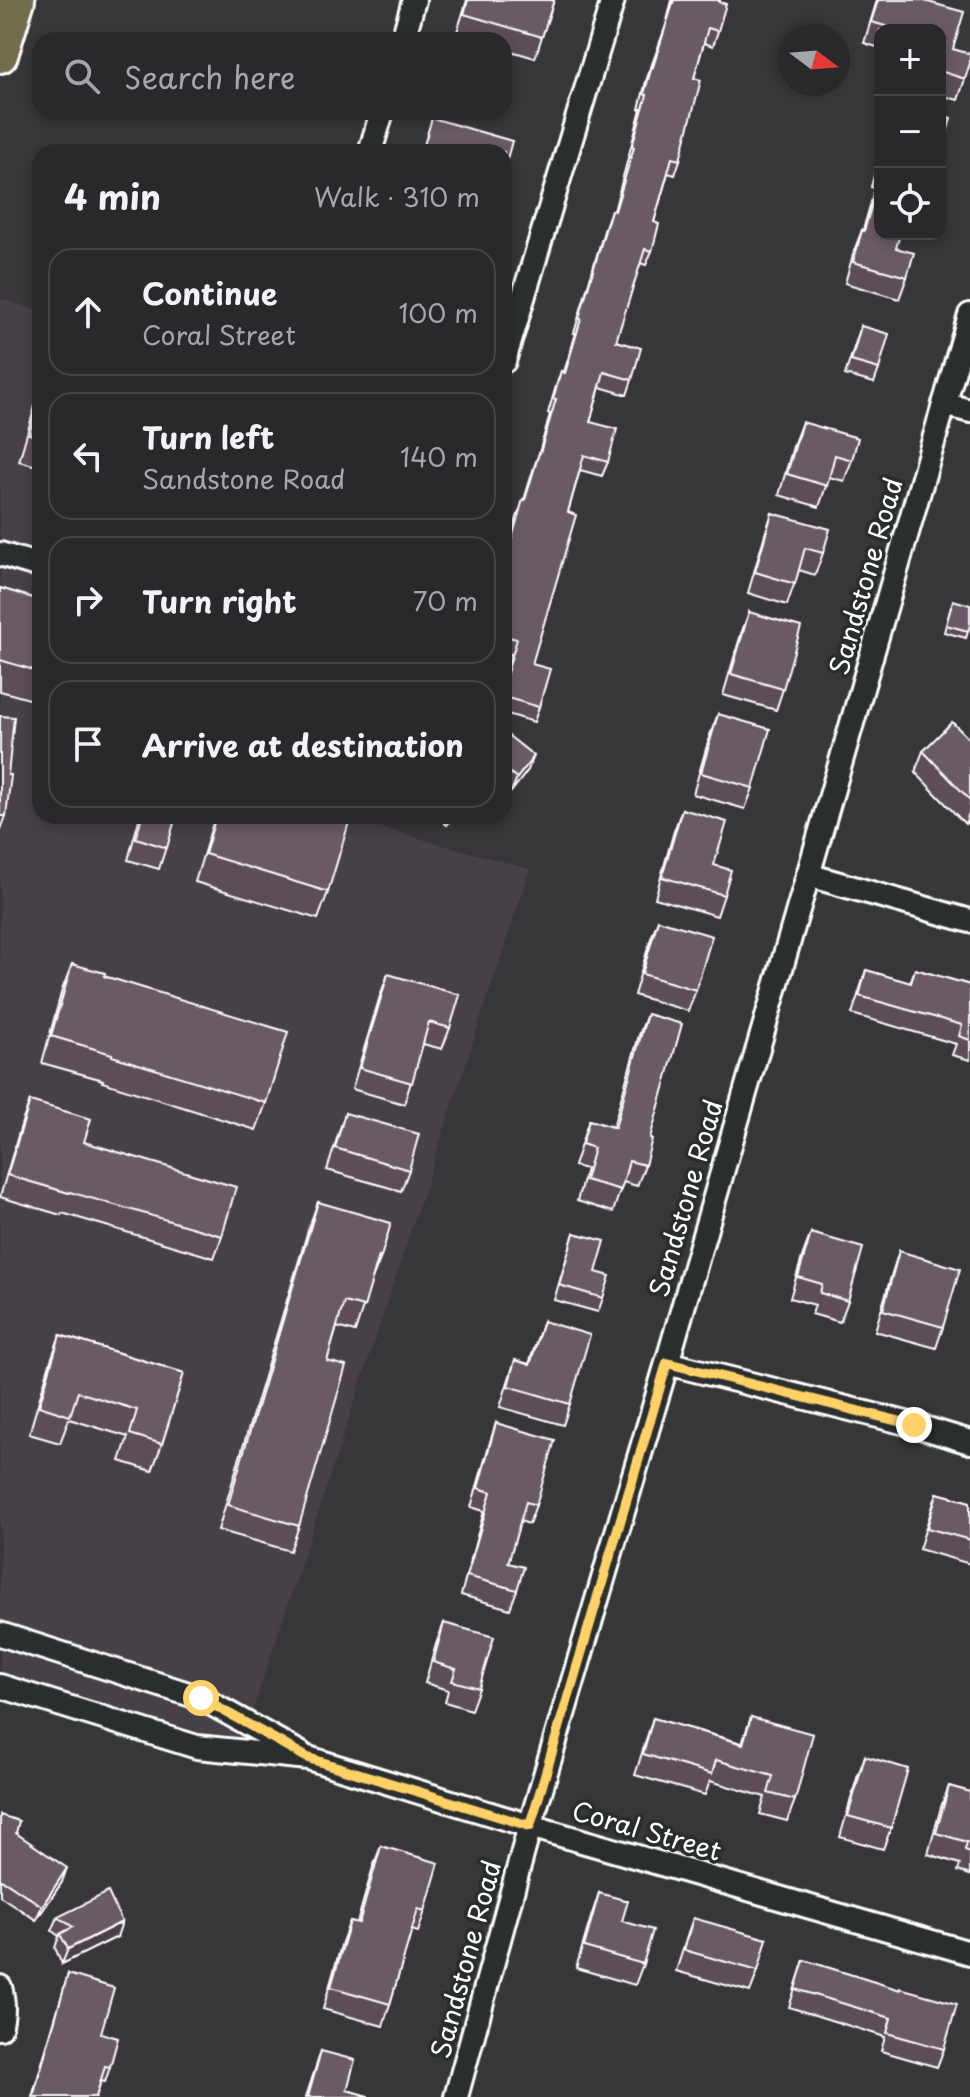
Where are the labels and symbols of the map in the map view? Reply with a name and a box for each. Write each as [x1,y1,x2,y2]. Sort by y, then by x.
north arrow [778,24,850,96]
street label: Sandstone Road [818,473,912,679]
street label: Sandstone Road [638,1095,732,1301]
route end [896,1407,932,1443]
route start [183,1680,219,1716]
street label: Coral Street [568,1790,726,1870]
street label: Sandstone Road [420,1856,510,2062]

